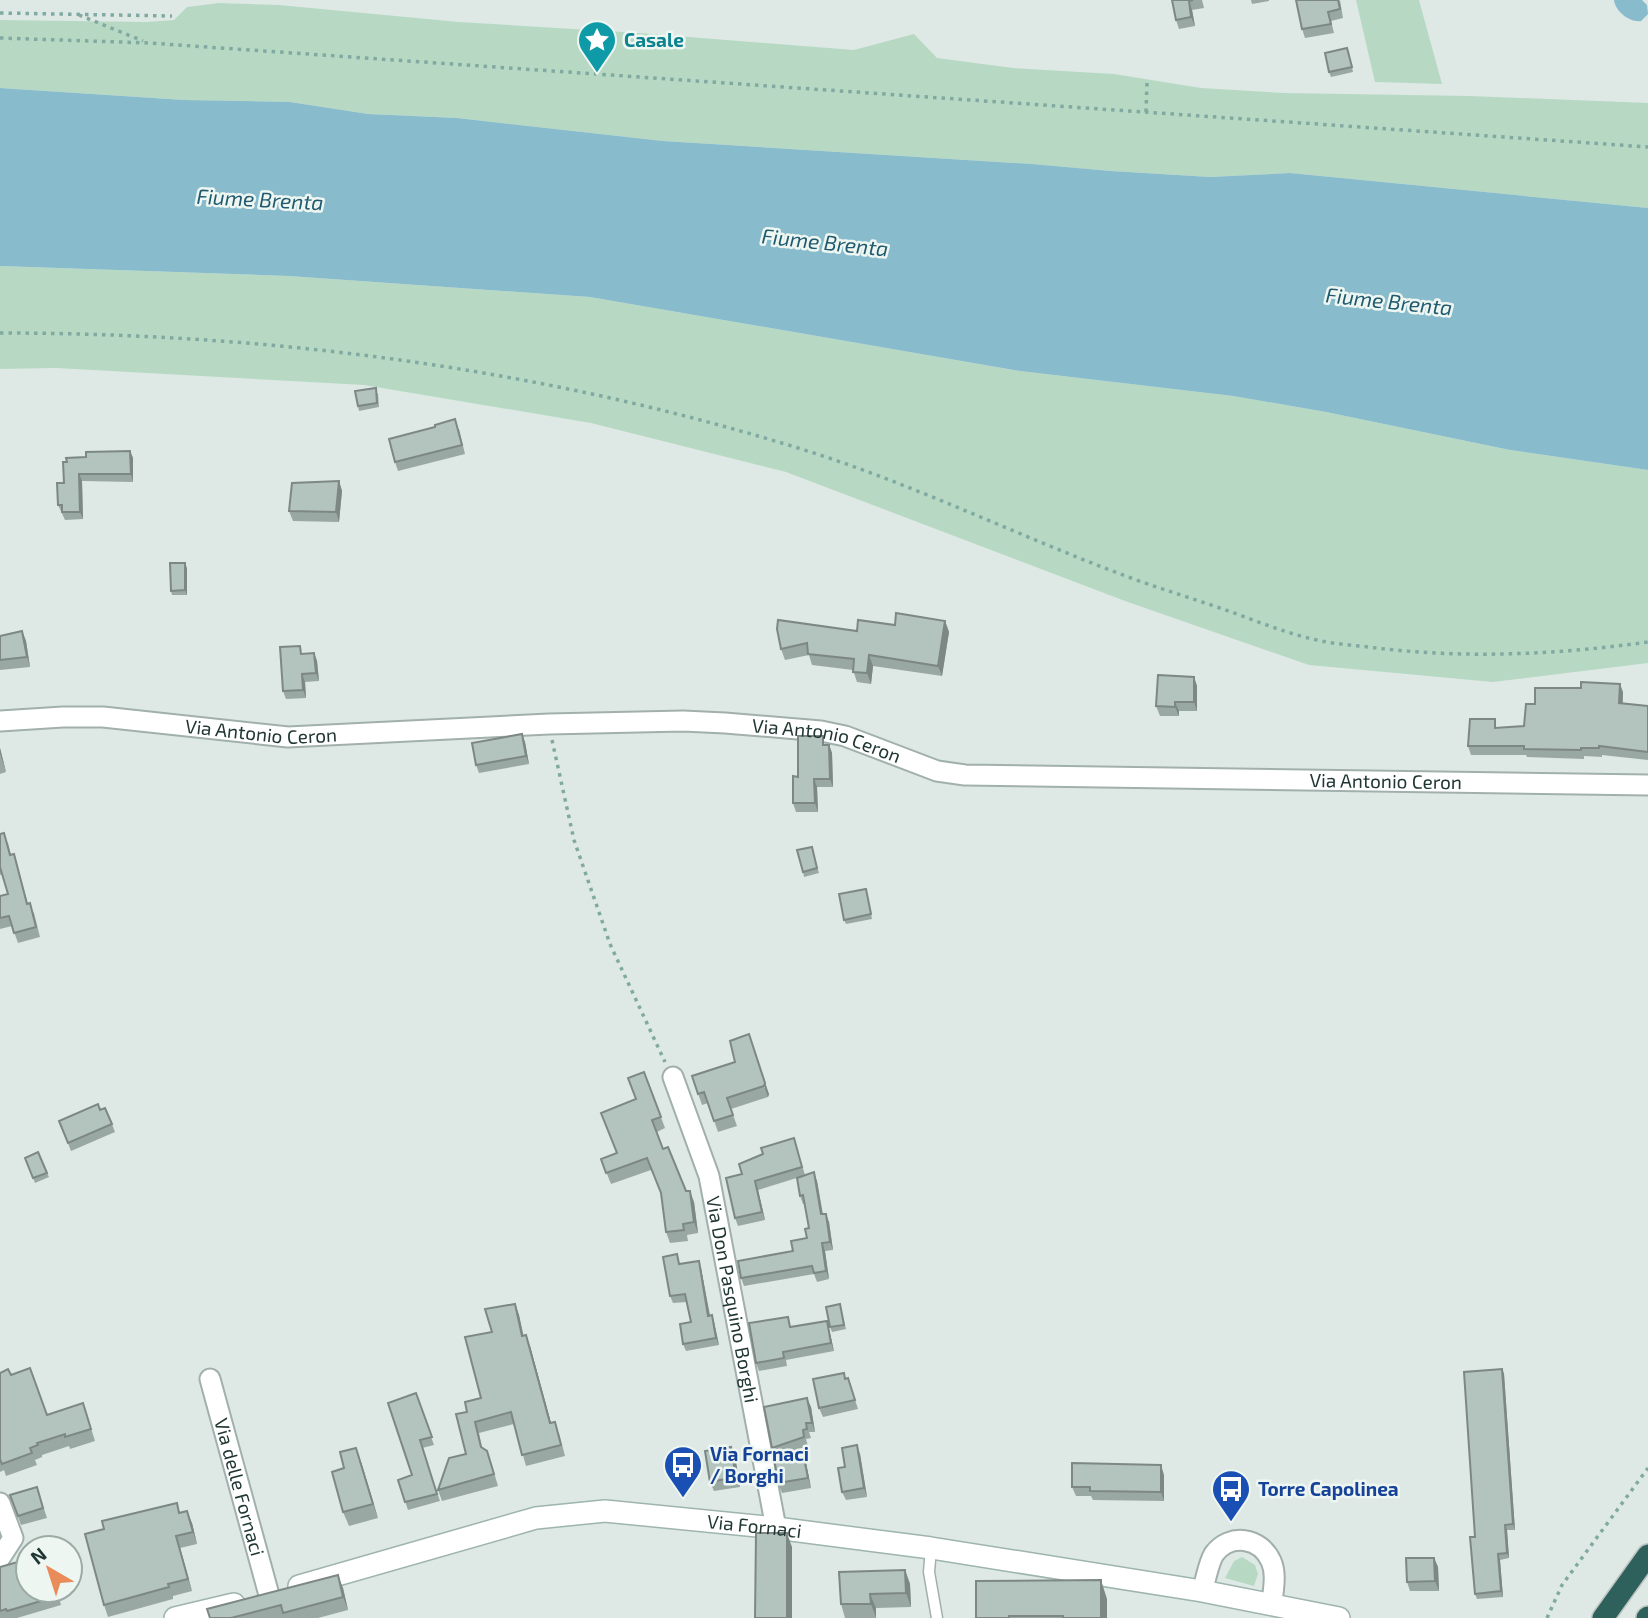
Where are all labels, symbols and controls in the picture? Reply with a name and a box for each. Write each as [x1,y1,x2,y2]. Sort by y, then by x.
place icon: Casale [576,19,618,74]
place label: Casale [624,28,684,51]
water label: Fiume Brenta [196,183,324,214]
water label: Fiume Brenta [761,222,890,261]
water label: Fiume Brenta [1325,281,1454,320]
street label: Via Antonio Ceron [751,713,904,767]
street label: Via Antonio Ceron [184,714,338,748]
street label: Via Antonio Ceron [1309,768,1462,793]
street label: Via Don Pasquino Borghi [702,1194,764,1405]
street label: Via delle Fornaci [210,1416,270,1558]
place label: Via Fornaci / Borghi [710,1442,809,1487]
bus stop icon: Via Fornaci / Borghi [662,1444,704,1499]
bus stop icon: Torre Capolinea [1210,1468,1252,1523]
place label: Torre Capolinea [1258,1477,1399,1500]
street label: Via Fornaci [706,1509,803,1542]
north arrow [14,1534,84,1604]
text: N [25,1542,51,1569]

